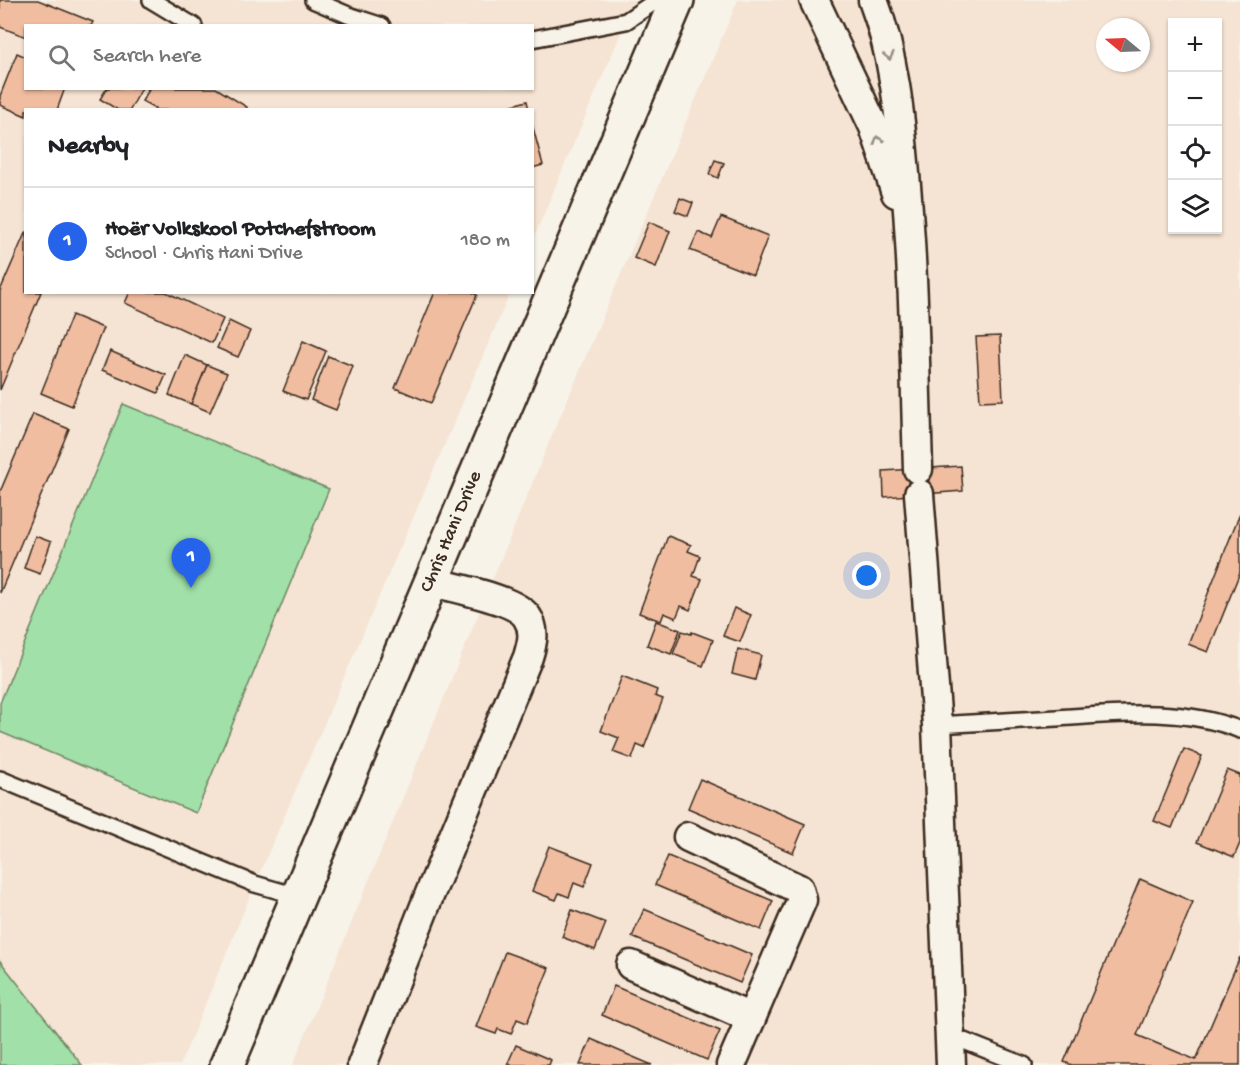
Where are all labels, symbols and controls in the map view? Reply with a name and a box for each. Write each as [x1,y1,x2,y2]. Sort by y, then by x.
north arrow [1096,18,1150,72]
map controls [1168,18,1222,234]
button: + [1168,18,1222,72]
search box [24,24,534,90]
icon: search [45,41,78,74]
text: Search here [93,44,201,70]
one-way arrow [882,51,895,61]
button: − [1168,72,1222,126]
button: locate [1168,126,1222,180]
text: Nearby [48,132,129,163]
one-way arrow [873,135,885,146]
button: layers [1168,180,1222,234]
text: Hoër Volkskool Potchefstroom [105,217,376,243]
text: 1 [63,230,72,253]
text: 180 m [461,230,510,253]
text: School · Chris Hani Drive [105,243,303,266]
street label: Chris Hani Drive [416,467,488,596]
pin: 1 [172,538,210,588]
your location [852,561,881,590]

